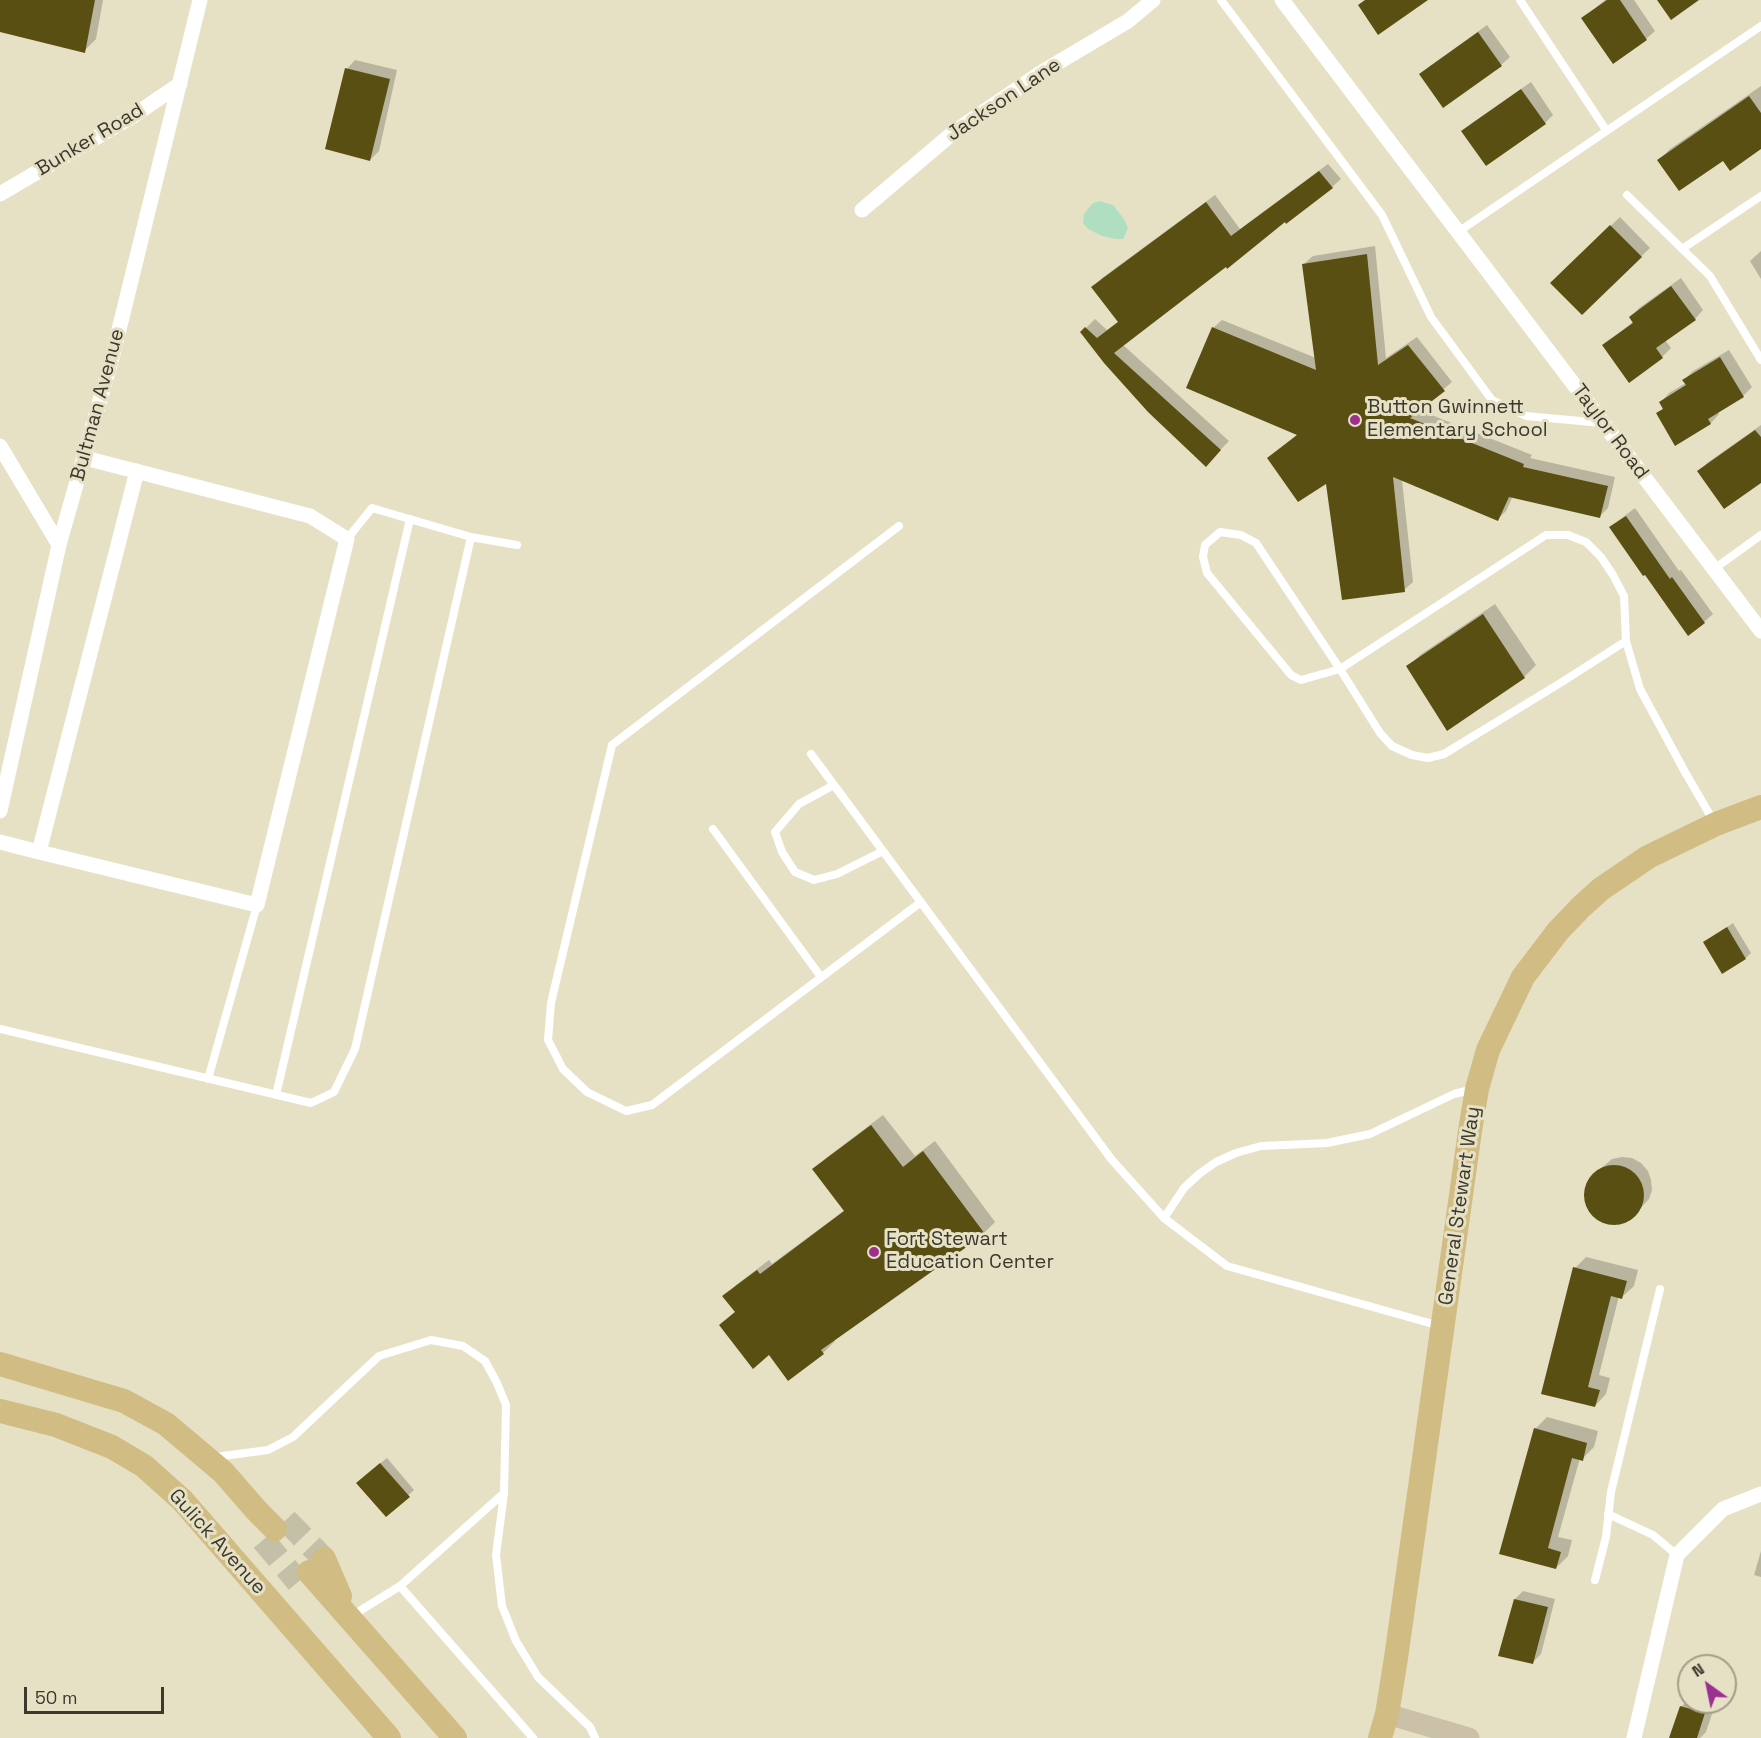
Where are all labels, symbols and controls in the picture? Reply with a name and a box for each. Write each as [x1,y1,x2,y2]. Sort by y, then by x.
street label: Jackson Lane [943,53,1065,147]
street label: Bunker Road [32,98,148,182]
street label: Bultman Avenue [66,326,130,484]
street label: Taylor Road [1567,380,1653,484]
place label: Button Gwinnett Elementary School [1367,396,1548,443]
marker: Button Gwinnett Elementary School [1348,413,1362,427]
street label: General Stewart Way [1434,1105,1486,1307]
place label: Fort Stewart Education Center [886,1228,1054,1275]
marker: Fort Stewart Education Center [867,1245,881,1259]
street label: Gulick Avenue [163,1484,271,1600]
north arrow [1677,1654,1737,1714]
text: N [1688,1658,1708,1682]
scale bar [27,1675,166,1713]
text: 50 m [35,1686,77,1709]

